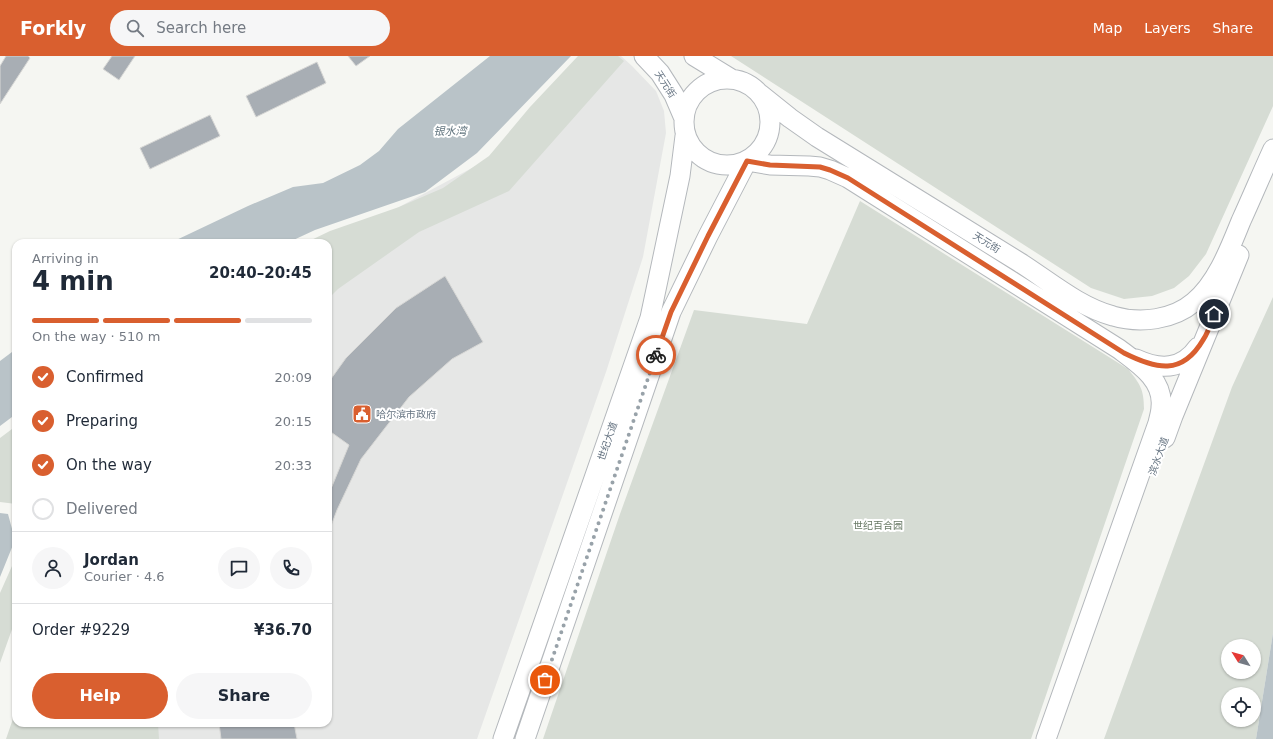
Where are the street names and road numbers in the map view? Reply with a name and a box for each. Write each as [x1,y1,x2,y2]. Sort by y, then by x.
street label: 天元街 [653,69,678,100]
street label: 天元街 [971,230,1002,255]
street label: 世纪大道 [596,420,619,462]
street label: 滨水大道 [1146,435,1170,477]

